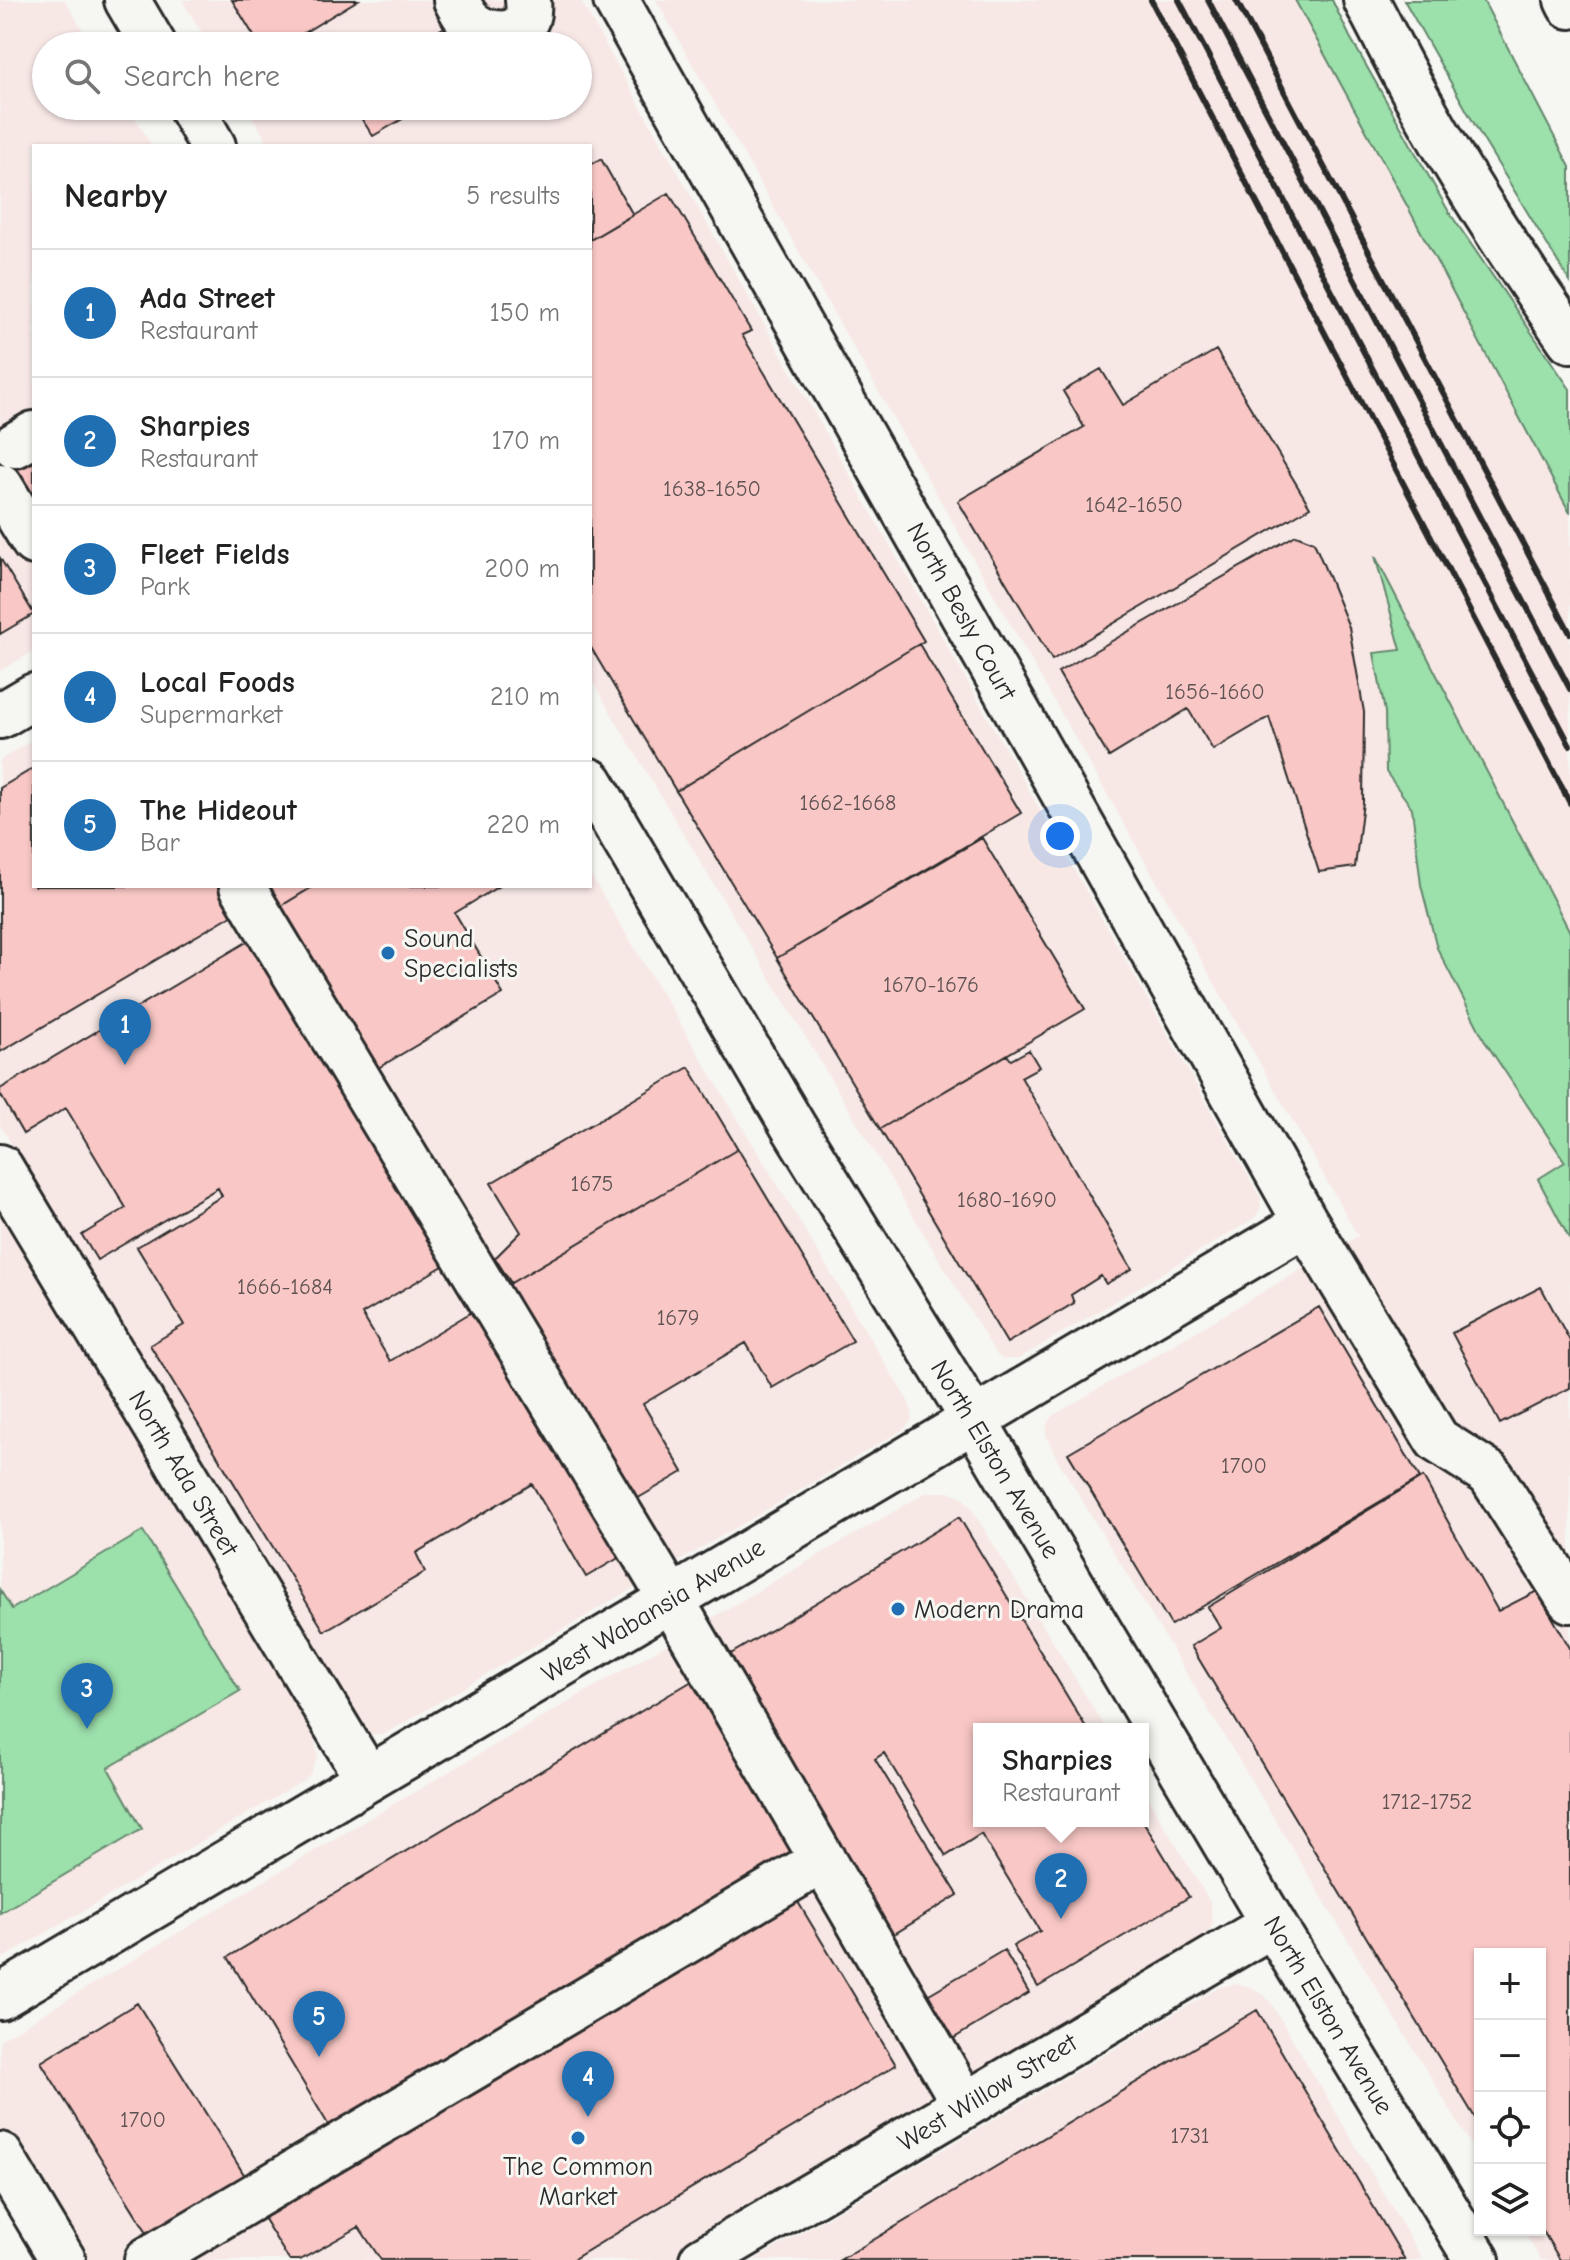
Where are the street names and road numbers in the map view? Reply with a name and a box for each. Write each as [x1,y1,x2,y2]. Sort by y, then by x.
street label: North Besly Court [900,518,1023,707]
street label: North Elston Avenue [924,1355,1066,1564]
street label: North Ada Street [122,1385,245,1563]
street label: West Wabansia Avenue [537,1532,770,1689]
street label: North Elston Avenue [1257,1911,1399,2120]
street label: West Willow Street [893,2027,1084,2158]

